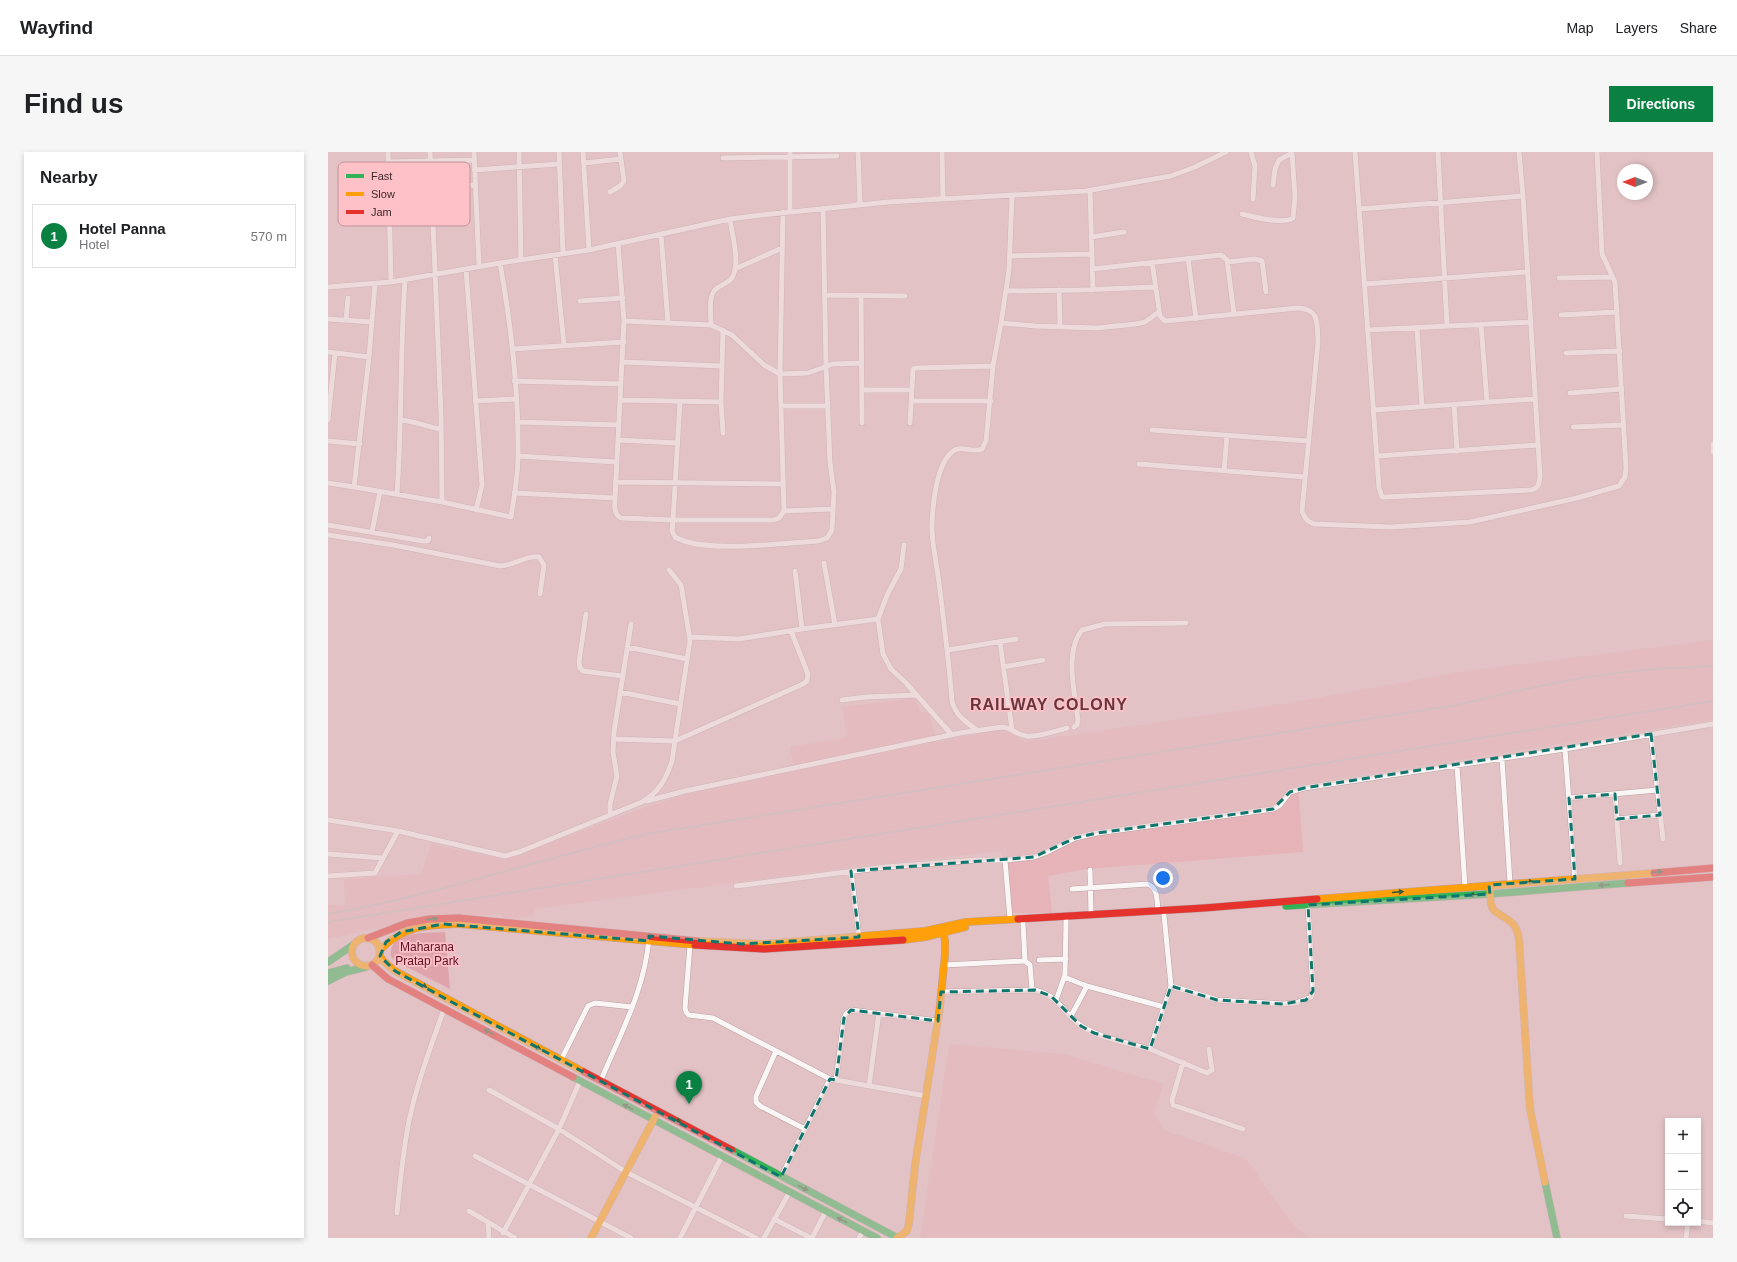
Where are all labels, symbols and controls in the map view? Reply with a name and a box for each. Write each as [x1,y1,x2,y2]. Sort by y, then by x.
text: Wayfind [20,17,93,38]
text: Map [1566,20,1594,36]
text: Layers [1616,20,1658,36]
text: Share [1680,20,1717,36]
button: Directions [1609,86,1713,122]
text: Find us [24,88,124,119]
legend [338,162,470,226]
north arrow [1617,164,1653,200]
text: Nearby [40,168,98,187]
text: Fast [371,170,392,182]
text: Slow [371,188,395,200]
text: Jam [371,206,392,218]
text: Hotel Panna [79,220,166,237]
text: 1 [50,229,58,244]
text: 570 m [251,229,287,244]
text: Hotel [79,237,109,252]
district label: RAILWAY COLONY [970,696,1128,713]
your location [1153,868,1173,888]
one-way arrow [1651,869,1663,876]
one-way arrow [1522,879,1534,886]
one-way arrow [1598,882,1610,889]
one-way arrow [1392,889,1404,896]
one-way arrow [1469,891,1481,898]
one-way arrow [426,916,438,922]
park label: Maharana Pratap Park [395,940,460,968]
one-way arrow [416,981,428,988]
one-way arrow [483,1029,495,1035]
one-way arrow [531,1043,542,1050]
pin: 1 [676,1071,702,1104]
one-way arrow [623,1103,634,1110]
one-way arrow [670,1117,682,1123]
map controls [1665,1118,1701,1226]
button: + [1665,1118,1701,1154]
button: − [1665,1154,1701,1190]
one-way arrow [797,1185,809,1191]
button: locate [1665,1190,1701,1226]
one-way arrow [836,1217,848,1223]

